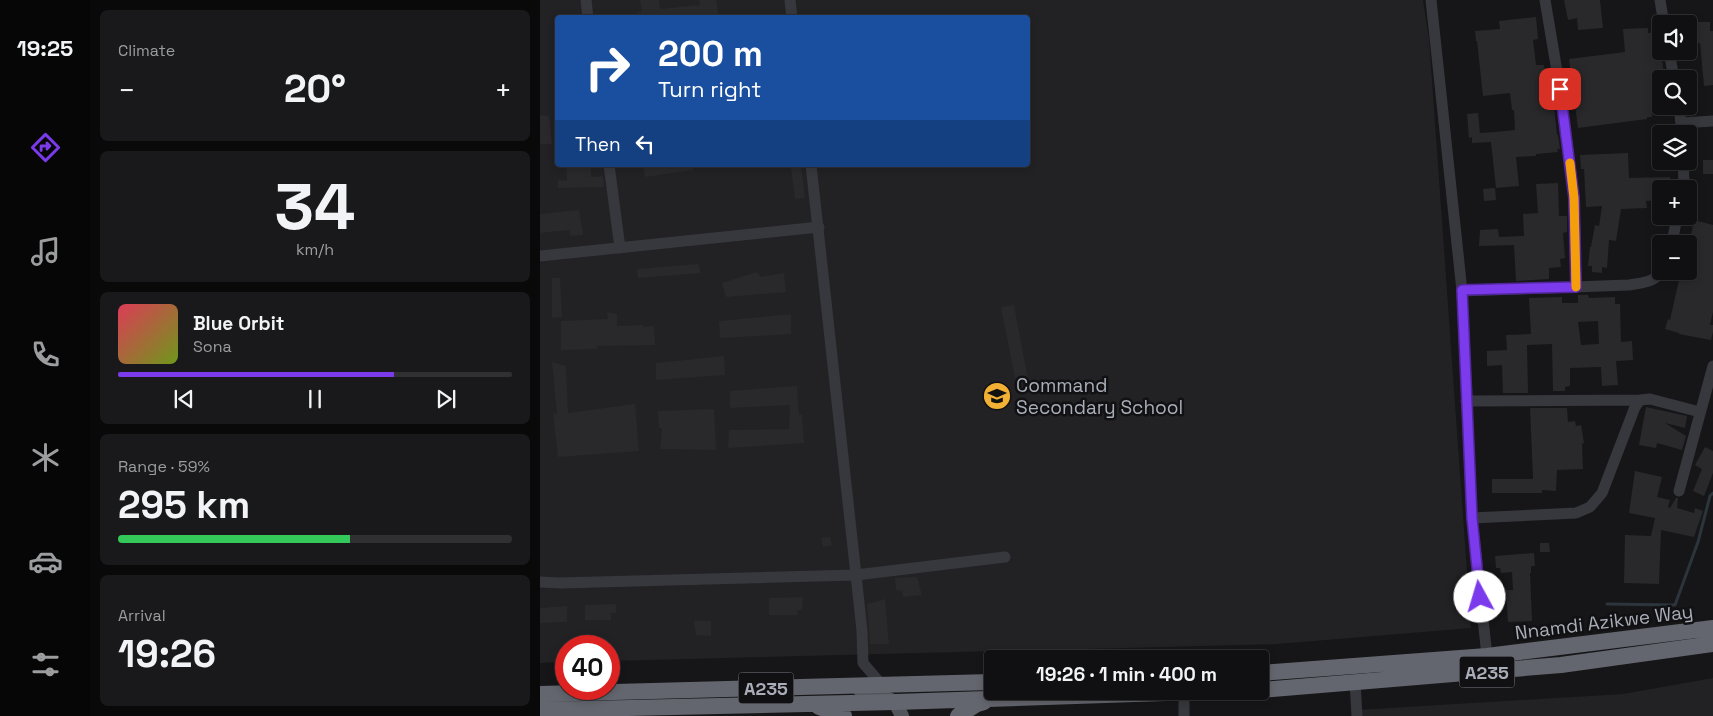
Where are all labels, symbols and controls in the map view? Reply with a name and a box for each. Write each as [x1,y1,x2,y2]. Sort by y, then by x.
map controls [1652,15,1697,280]
button: sound [1652,15,1697,60]
text: 200 m [658,32,763,76]
text: 19:25 [17,34,73,62]
icon: right [575,35,640,100]
text: Climate [118,40,175,61]
text: 20° [284,65,346,113]
pin [1539,68,1581,110]
button: search [1652,70,1697,115]
text: − [118,72,135,108]
text: + [495,72,512,108]
text: Turn right [658,75,761,103]
icon: arrive [1546,75,1574,103]
button: layers [1652,125,1697,170]
icon: directions [28,130,63,165]
icon: left [631,130,659,158]
text: Then [575,132,621,157]
text: 34 [275,165,355,248]
button: + [1652,180,1697,225]
icon: music [28,234,63,269]
button: − [1652,235,1697,280]
text: km/h [296,239,334,260]
text: Blue Orbit [193,311,284,336]
text: Sona [193,336,232,357]
icon: phone [28,337,63,372]
place label: Command Secondary School [1016,373,1183,420]
school or university icon: Command Secondary School [982,381,1012,411]
icon: previous [170,385,198,413]
icon: pause [301,385,329,413]
icon: next [432,385,460,413]
icon: climate [28,440,63,475]
text: Range · 59% [118,456,210,477]
text: 295 km [118,481,250,529]
icon: car [28,544,63,579]
position arrow [1453,570,1505,622]
street label: Nnamdi Azikwe Way [1513,599,1695,645]
text: Arrival [118,605,166,626]
text: 19:26 [118,630,216,678]
speed limit sign: 40 [555,635,620,700]
icon: filters [28,647,63,682]
road number: A235 [1460,656,1514,688]
text: 19:26 · 1 min · 400 m [1036,662,1217,687]
road number: A235 [738,672,794,704]

